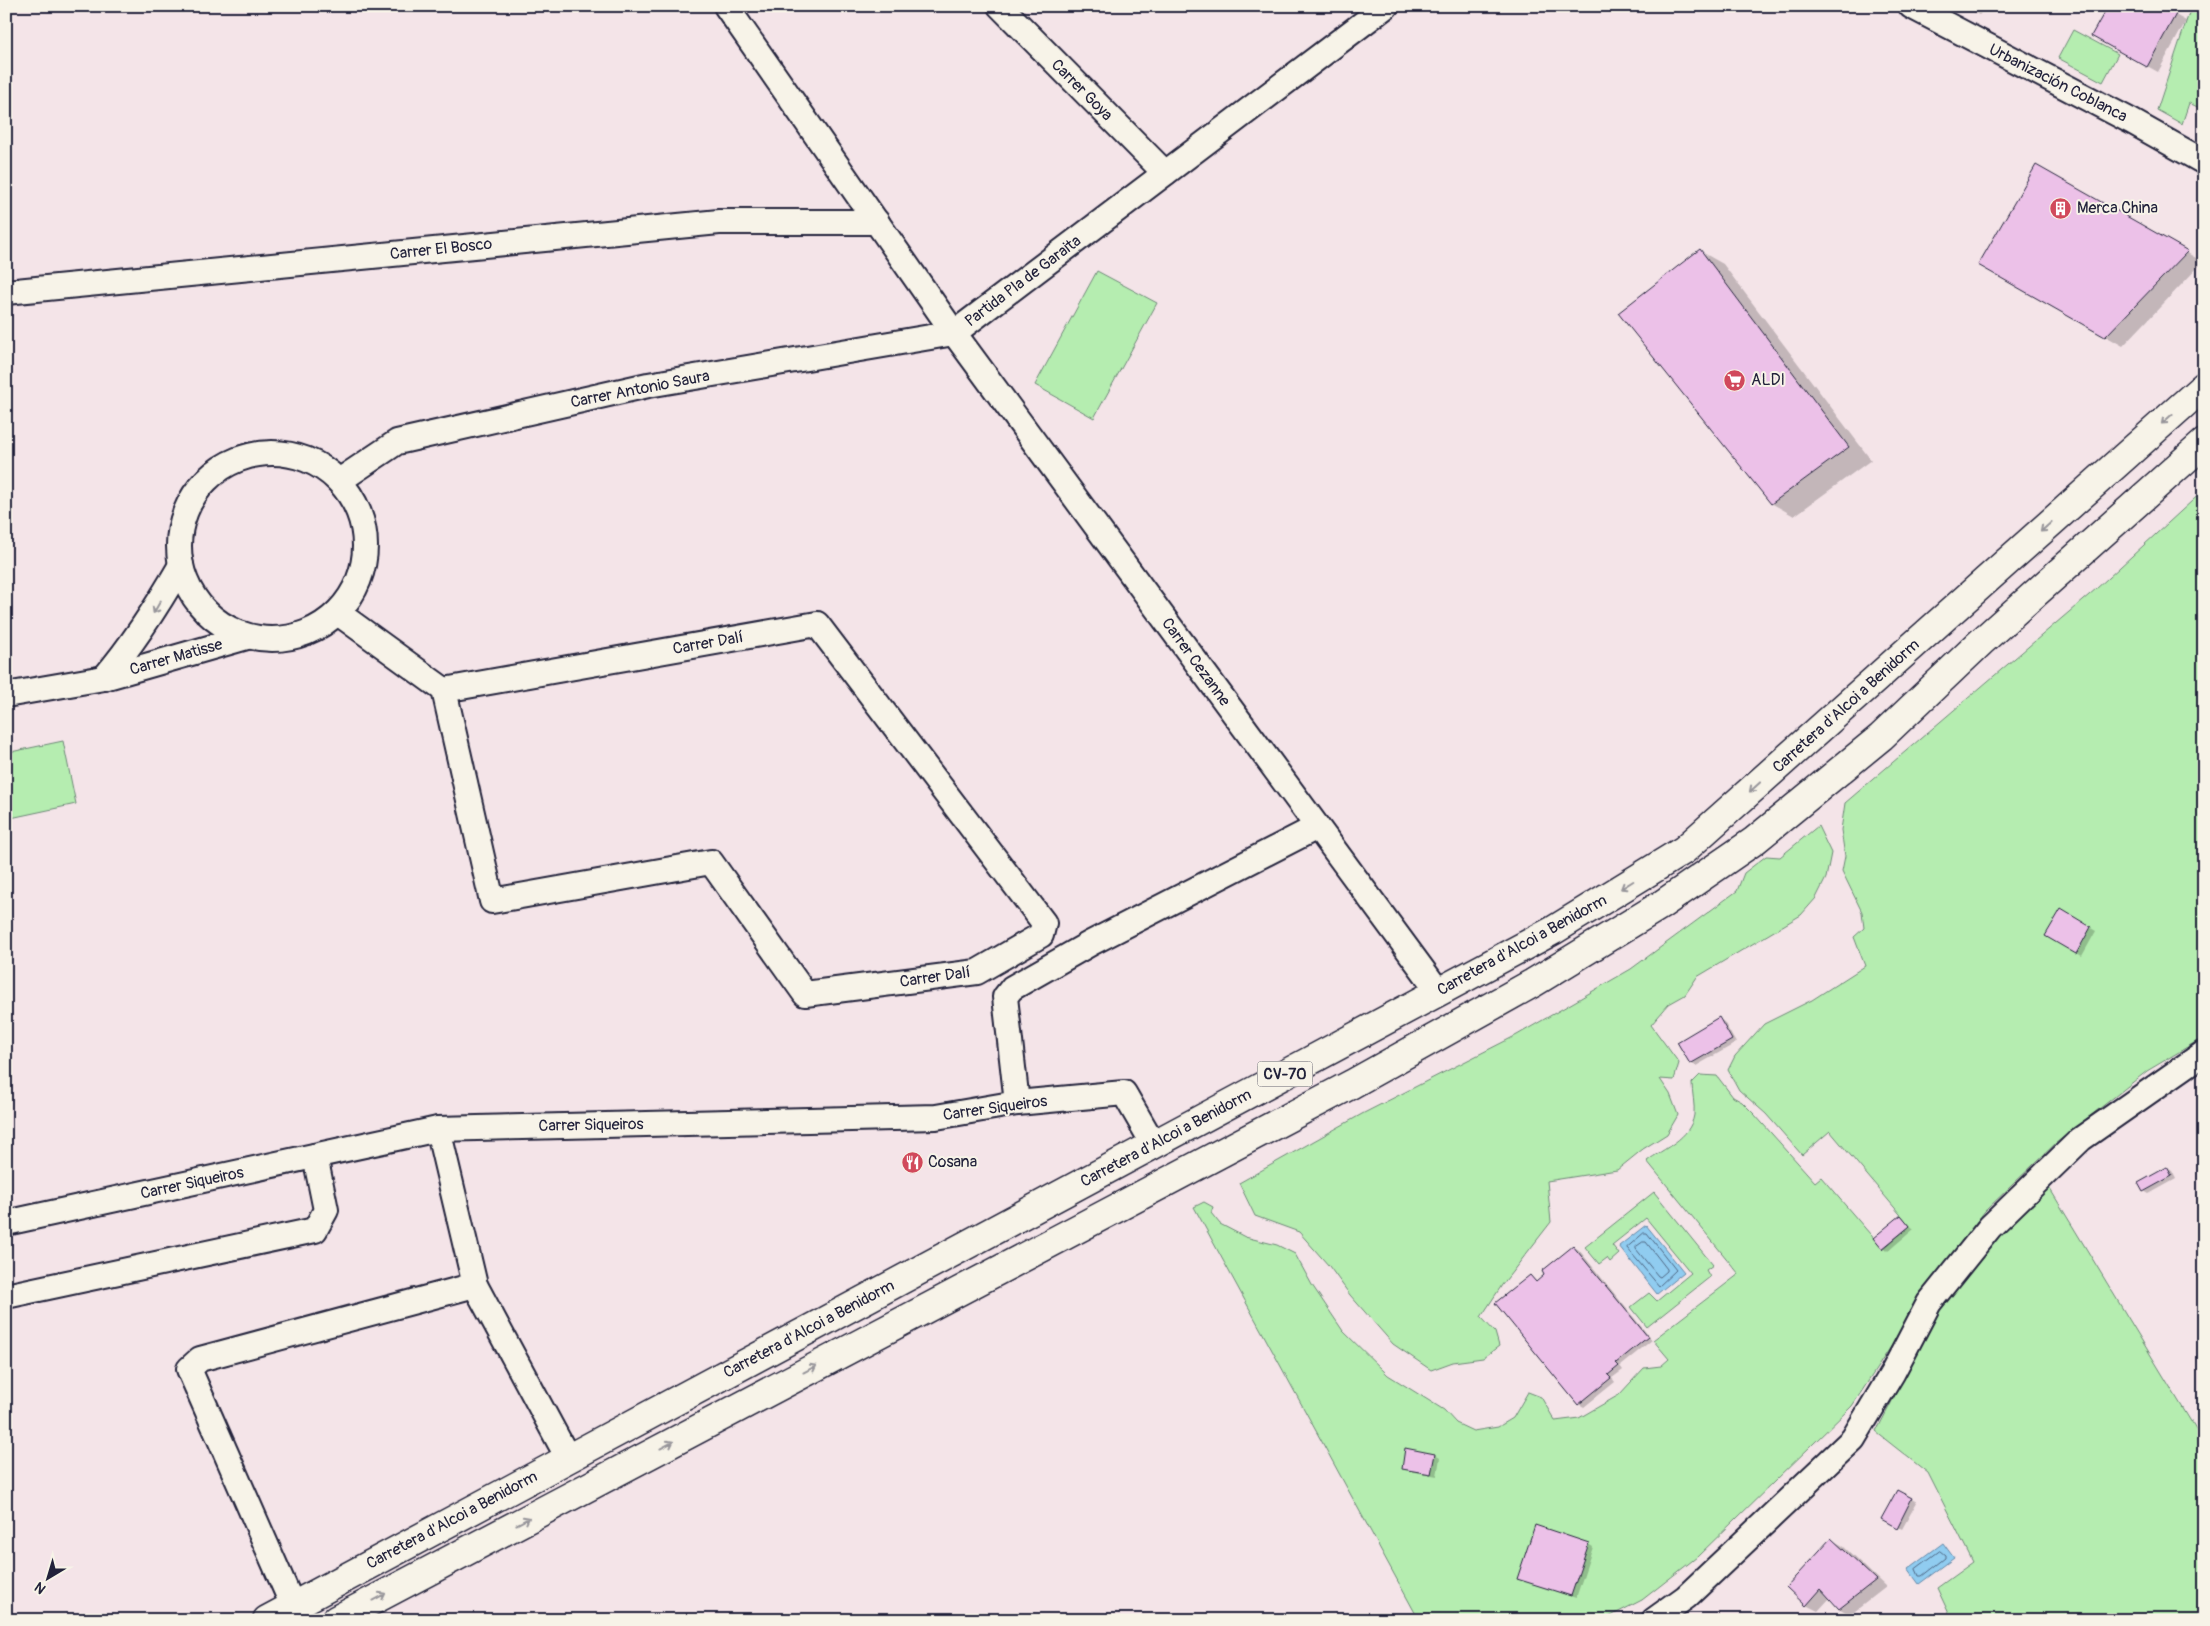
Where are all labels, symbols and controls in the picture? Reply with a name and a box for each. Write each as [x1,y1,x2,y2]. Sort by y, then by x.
street label: Urbanización Coblanca [1985,39,2131,127]
street label: Carrer Goya [1047,55,1117,125]
building icon: Merca China [2049,196,2073,220]
place label: Merca China [2077,198,2158,218]
street label: Partida Pla de Garaita [961,231,1085,331]
street label: Carrer El Bosco [389,234,493,264]
street label: Carrer Antonio Saura [569,366,711,412]
supermarket icon: ALDI [1723,368,1747,392]
place label: ALDI [1751,370,1785,390]
one-way arrow [2161,413,2174,425]
one-way arrow [2040,521,2053,533]
one-way arrow [151,600,161,614]
street label: Carrer Cezanne [1157,614,1235,710]
street label: Carrer Dalí [671,627,745,659]
street label: Carrer Matisse [127,634,225,680]
street label: Carretera d'Alcoi a Benidorm [1768,635,1924,777]
one-way arrow [1749,781,1762,793]
one-way arrow [1620,881,1634,891]
street label: Carretera d'Alcoi a Benidorm [1434,890,1610,1000]
street label: Carrer Dalí [898,962,972,992]
road number: CV-70 [1258,1062,1312,1086]
street label: Carretera d'Alcoi a Benidorm [1077,1084,1255,1192]
street label: Carrer Siqueiros [942,1091,1048,1125]
street label: Carrer Siqueiros [538,1114,644,1136]
restaurant icon: Cosana [900,1150,924,1174]
place label: Cosana [928,1152,977,1172]
street label: Carrer Siqueiros [139,1162,245,1204]
street label: Carretera d'Alcoi a Benidorm [720,1275,898,1383]
one-way arrow [803,1364,818,1374]
one-way arrow [659,1440,674,1450]
street label: Carretera d'Alcoi a Benidorm [363,1466,541,1574]
one-way arrow [515,1516,530,1525]
north arrow [22,1554,72,1604]
text: N [31,1578,49,1597]
one-way arrow [372,1592,387,1602]

